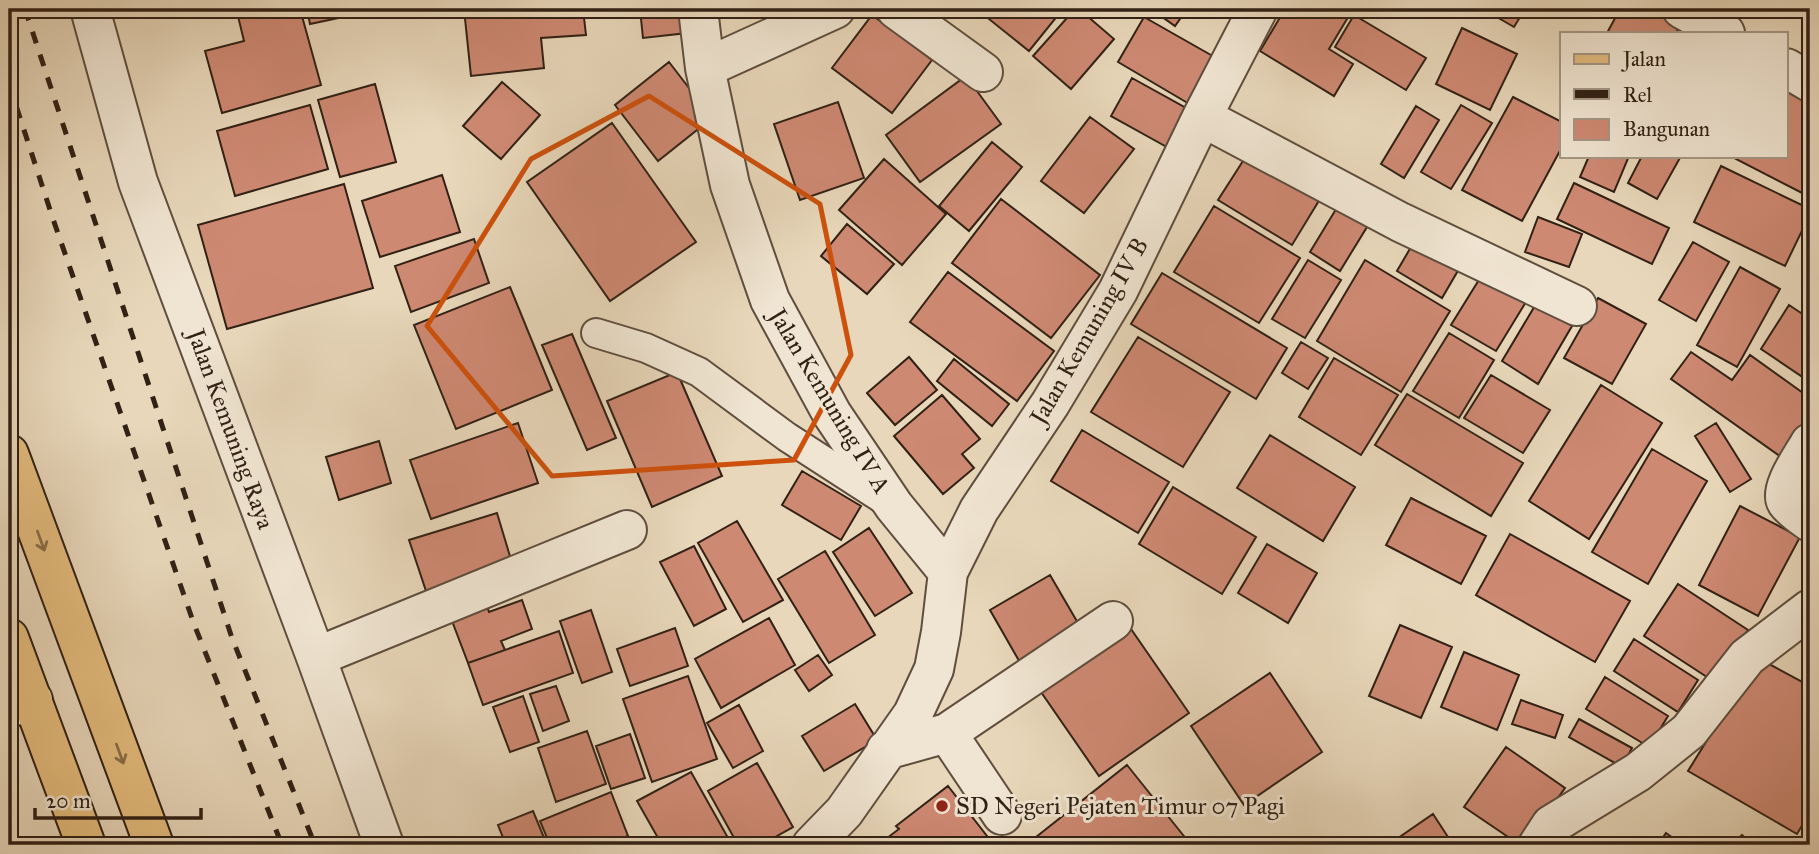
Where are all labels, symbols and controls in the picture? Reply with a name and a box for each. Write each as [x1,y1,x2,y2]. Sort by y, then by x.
legend [1560,32,1787,158]
text: Jalan [1621,46,1666,72]
text: Rel [1623,82,1652,108]
text: Bangunan [1623,116,1710,142]
street label: Jalan Kemuning IV B [1022,232,1155,432]
street label: Jalan Kemuning IV A [761,300,897,499]
street label: Jalan Kemuning Raya [180,322,281,534]
one-way arrow [36,530,48,552]
one-way arrow [115,743,128,765]
scale bar [35,777,201,821]
text: 20 m [46,788,91,814]
place label: SD Negeri Pejaten Timur 07 Pagi [956,791,1285,821]
marker: SD Negeri Pejaten Timur 07 Pagi [934,798,950,814]

